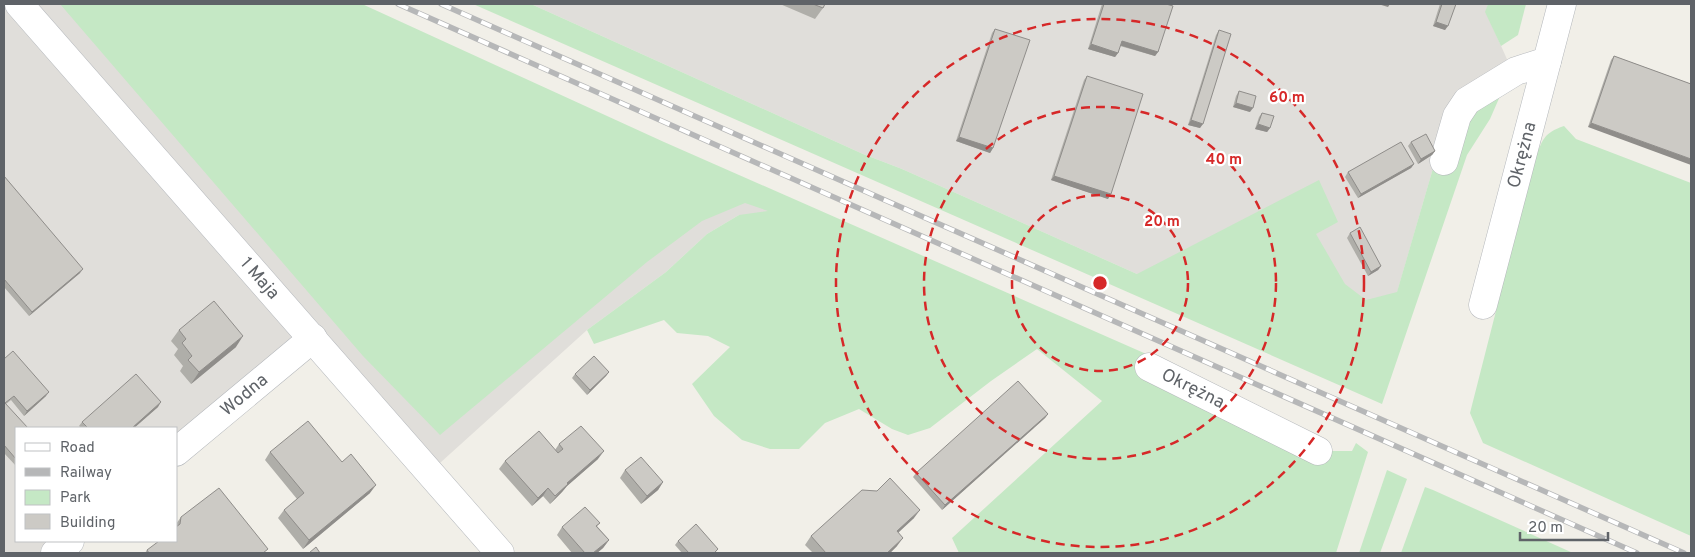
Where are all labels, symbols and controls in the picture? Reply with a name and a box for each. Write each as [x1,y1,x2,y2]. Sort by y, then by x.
text: 60 m [1269,89,1305,108]
street label: Okrężna [1503,119,1542,191]
text: 40 m [1206,151,1242,170]
text: 20 m [1144,213,1180,232]
street label: 1 Maja [235,253,284,305]
centre of rings [1091,274,1109,292]
street label: Okrężna [1157,363,1228,414]
street label: Wodna [216,369,273,421]
legend [15,427,178,542]
text: Road [60,439,95,458]
text: Railway [60,464,112,483]
text: Park [60,489,91,508]
scale bar [1520,510,1608,542]
text: Building [60,514,115,533]
text: 20 m [1528,519,1563,538]

